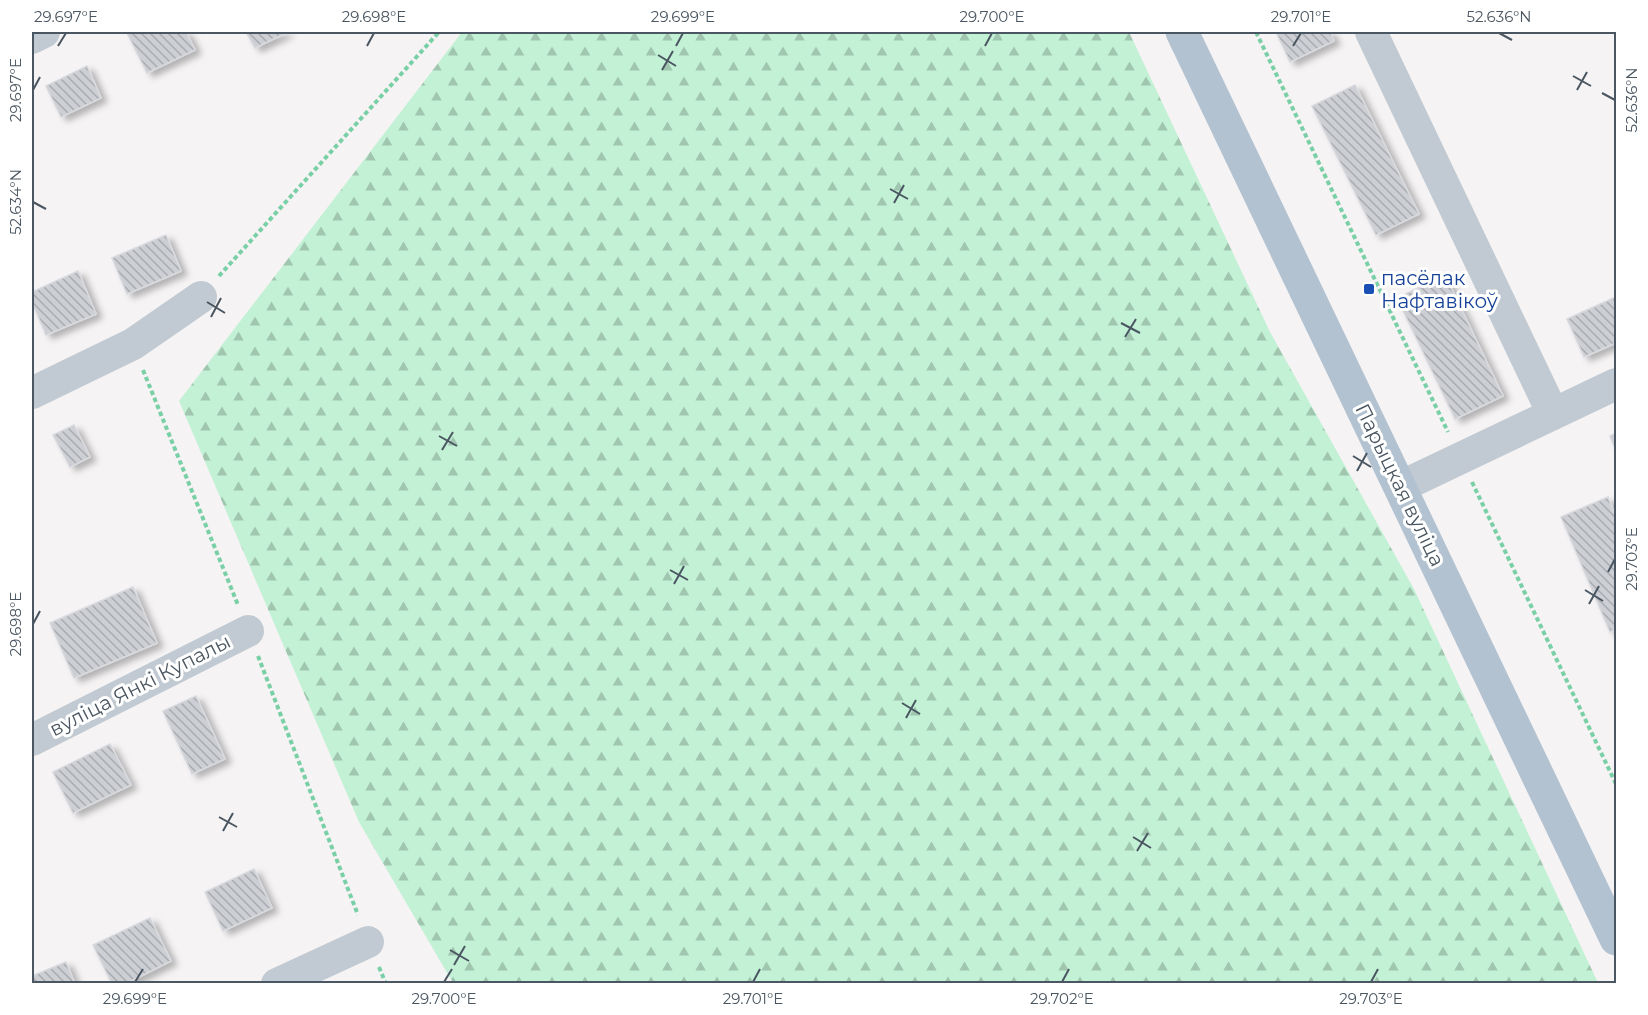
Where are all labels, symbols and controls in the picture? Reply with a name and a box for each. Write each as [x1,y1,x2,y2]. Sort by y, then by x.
text: 29.697°E [34,7,98,26]
text: 29.698°E [342,7,406,26]
text: 29.699°E [651,7,715,26]
text: 29.700°E [959,7,1025,26]
text: 29.701°E [1271,7,1331,26]
text: 52.636°N [1467,7,1532,26]
text: 29.697°E [6,58,25,122]
text: 52.636°N [1622,68,1641,133]
text: 52.634°N [6,169,25,235]
place label: пасёлак Нафтавікоў [1381,266,1498,313]
marker: пасёлак Нафтавікоў [1362,282,1376,296]
street label: Парыцкая вуліца [1350,400,1450,570]
text: 29.703°E [1622,527,1641,591]
text: 29.698°E [6,592,25,656]
street label: вуліца Янкі Купалы [45,629,235,741]
text: 29.699°E [103,989,167,1008]
text: 29.700°E [411,989,477,1008]
text: 29.701°E [723,989,783,1008]
text: 29.702°E [1030,989,1094,1008]
text: 29.703°E [1339,989,1403,1008]

